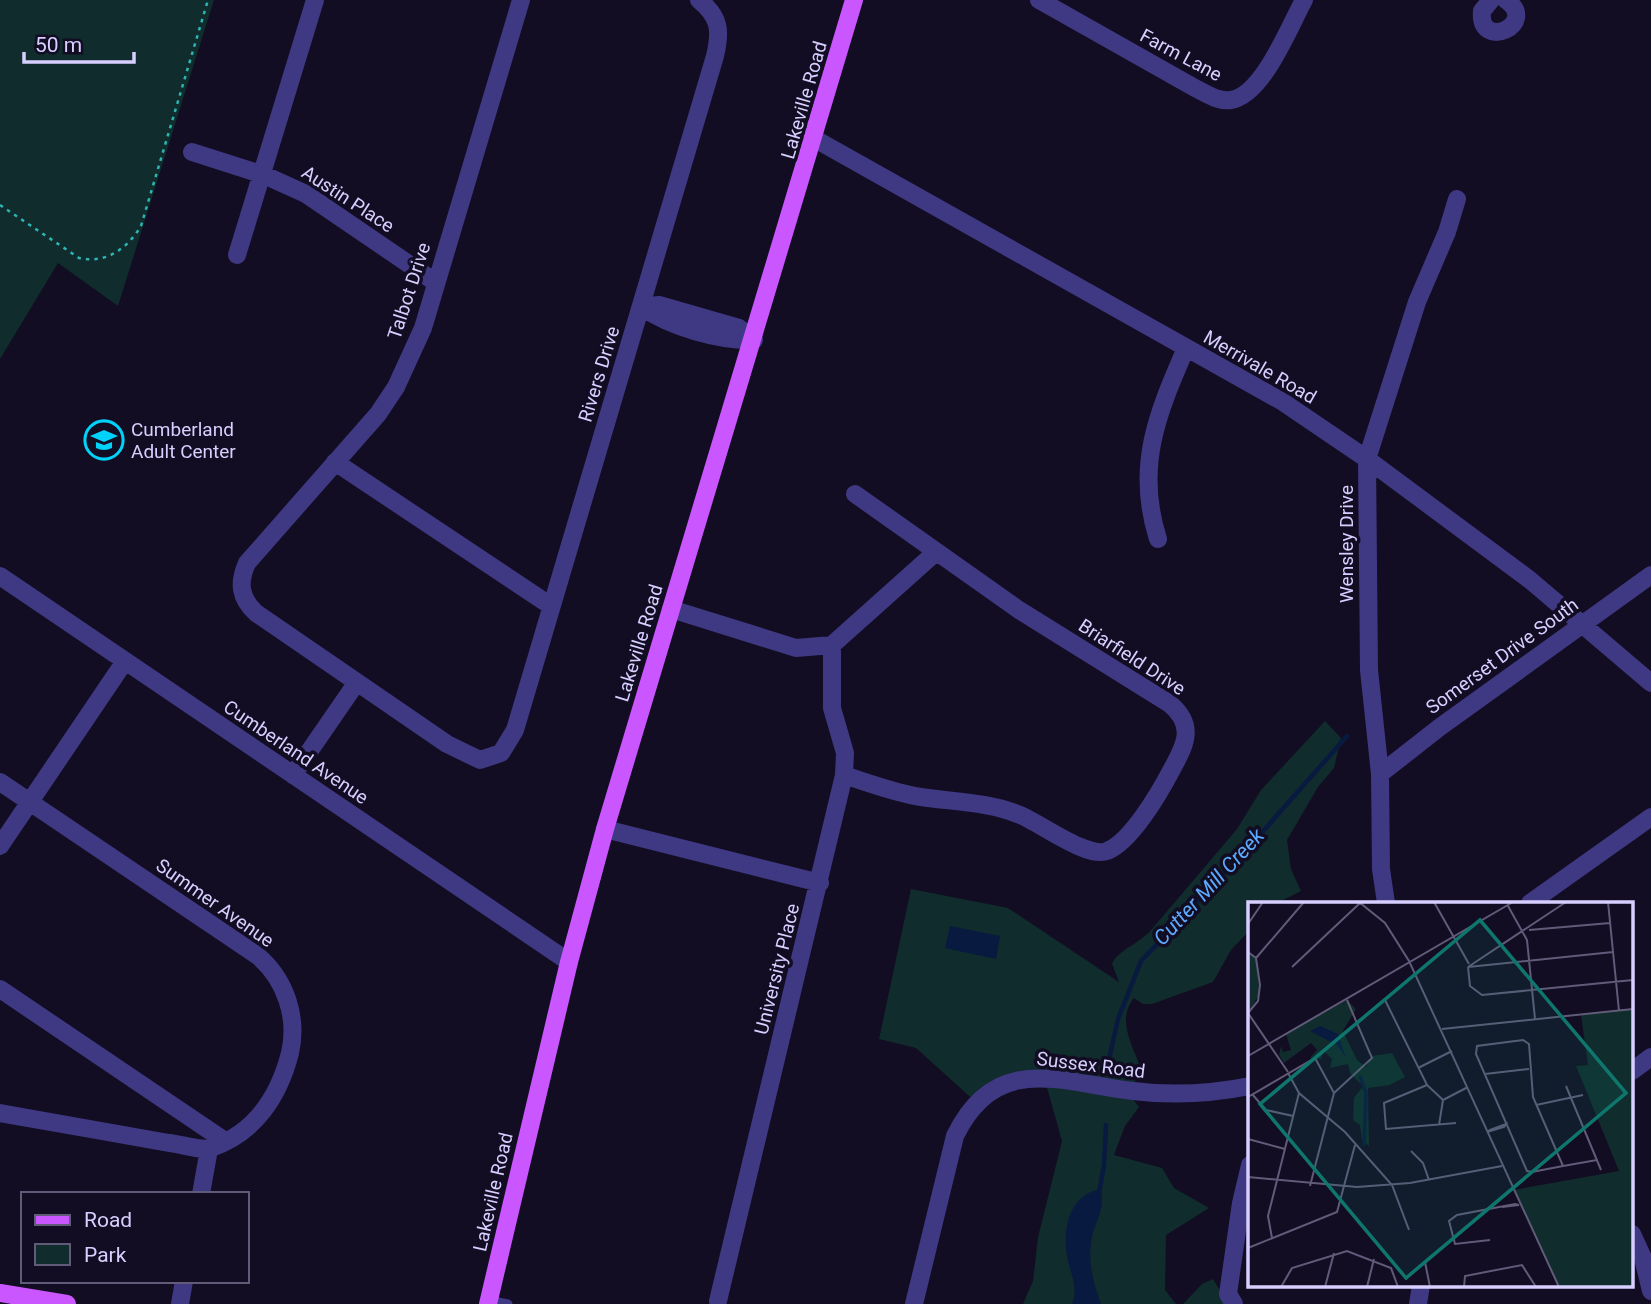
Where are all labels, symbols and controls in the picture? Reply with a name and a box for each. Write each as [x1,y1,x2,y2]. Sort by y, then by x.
scale bar [24,21,135,65]
street label: Farm Lane [1136,24,1226,86]
text: 50 m [35,33,82,57]
street label: Lakeville Road [776,38,832,162]
street label: Austin Place [297,161,399,237]
street label: Talbot Drive [383,240,435,342]
street label: Rivers Drive [574,323,624,425]
street label: Merrivale Road [1199,325,1321,409]
place label: Cumberland Adult Center [131,418,236,463]
school or university icon: Cumberland Adult Center [83,419,125,461]
street label: Wensley Drive [1335,485,1358,603]
street label: Lakeville Road [610,582,668,704]
street label: Somerset Drive South [1421,593,1583,719]
street label: Briarfield Drive [1074,614,1190,700]
street label: Cumberland Avenue [219,695,373,809]
water label: Cutter Mill Creek [1149,823,1270,950]
street label: Summer Avenue [152,854,278,952]
street label: University Place [750,901,804,1037]
inset map [1248,902,1634,1286]
street label: Sussex Road [1035,1047,1147,1083]
street label: Lakeville Road [468,1130,518,1254]
legend [21,1192,248,1283]
text: Road [84,1208,132,1232]
text: Park [84,1243,127,1267]

